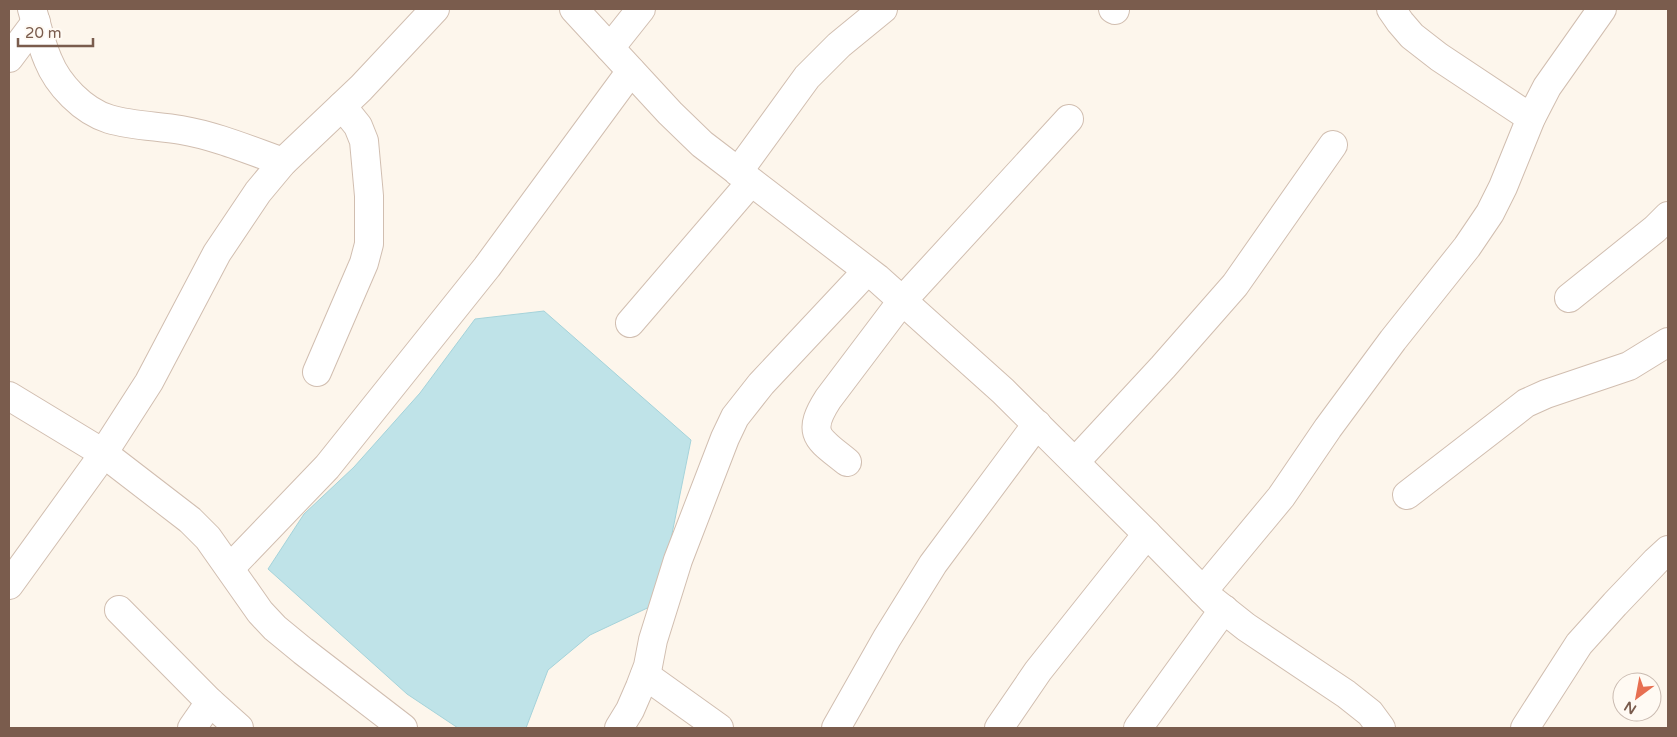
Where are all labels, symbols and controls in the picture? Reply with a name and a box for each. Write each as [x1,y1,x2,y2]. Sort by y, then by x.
scale bar [18,15,92,47]
text: 20 m [25,24,62,42]
north arrow [1612,672,1662,722]
text: N [1621,697,1640,718]

